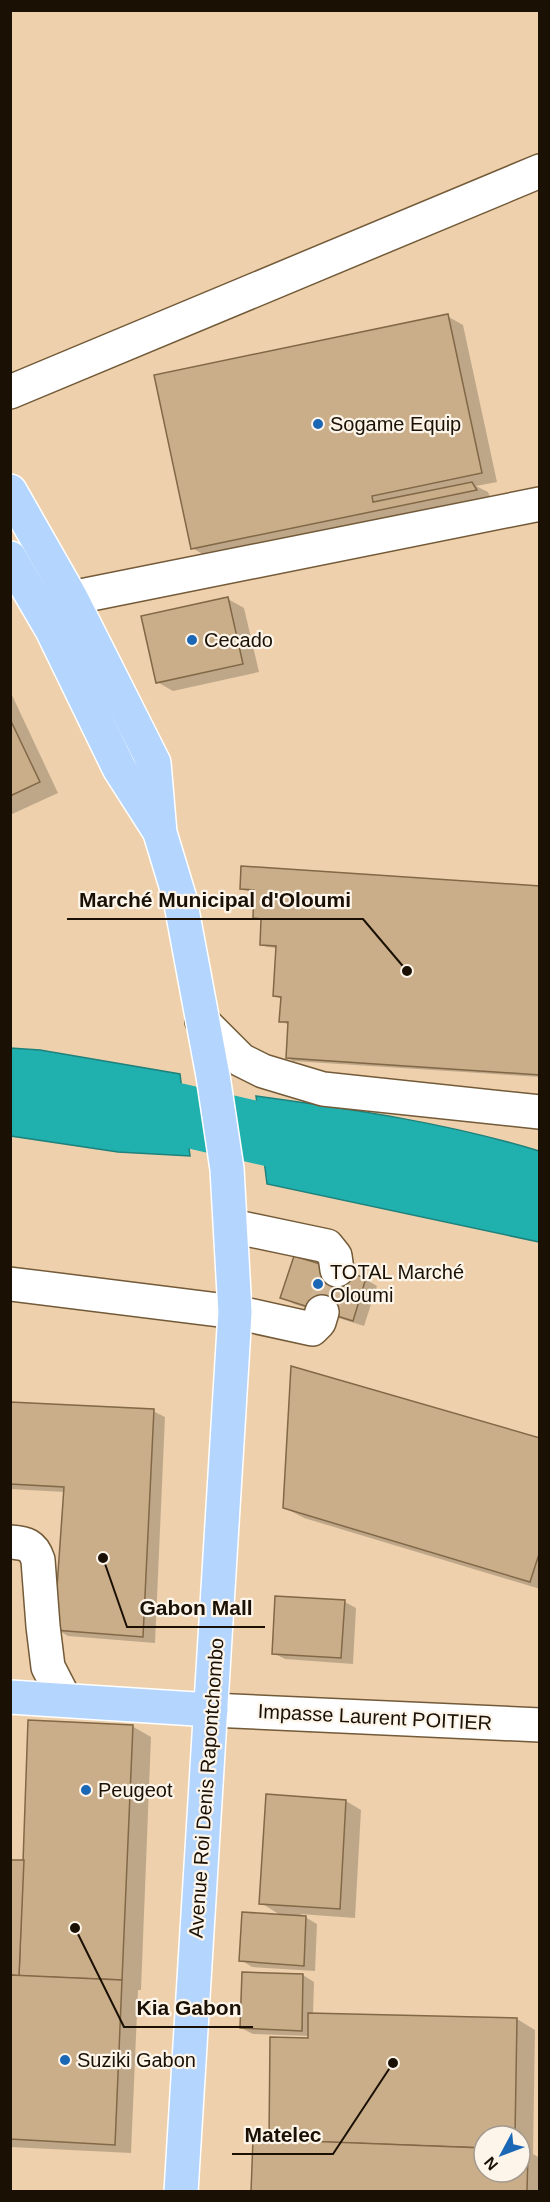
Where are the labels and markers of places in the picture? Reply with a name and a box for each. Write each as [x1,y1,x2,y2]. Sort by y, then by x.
place label: Sogame Equip [330,413,461,435]
marker: Sogame Equip [311,417,325,431]
place label: Cecado [204,629,273,651]
marker: Cecado [185,633,199,647]
callout: Marché Municipal d'Oloumi [67,880,363,919]
place label: TOTAL Marché Oloumi [330,1261,464,1306]
marker: TOTAL Marché Oloumi [311,1277,325,1291]
callout: Gabon Mall [127,1588,265,1627]
place label: Peugeot [98,1779,173,1801]
marker: Peugeot [79,1783,93,1797]
callout: Kia Gabon [124,1988,253,2027]
place label: Suziki Gabon [77,2049,196,2071]
marker: Suziki Gabon [58,2053,72,2067]
callout: Matelec [232,2115,333,2154]

